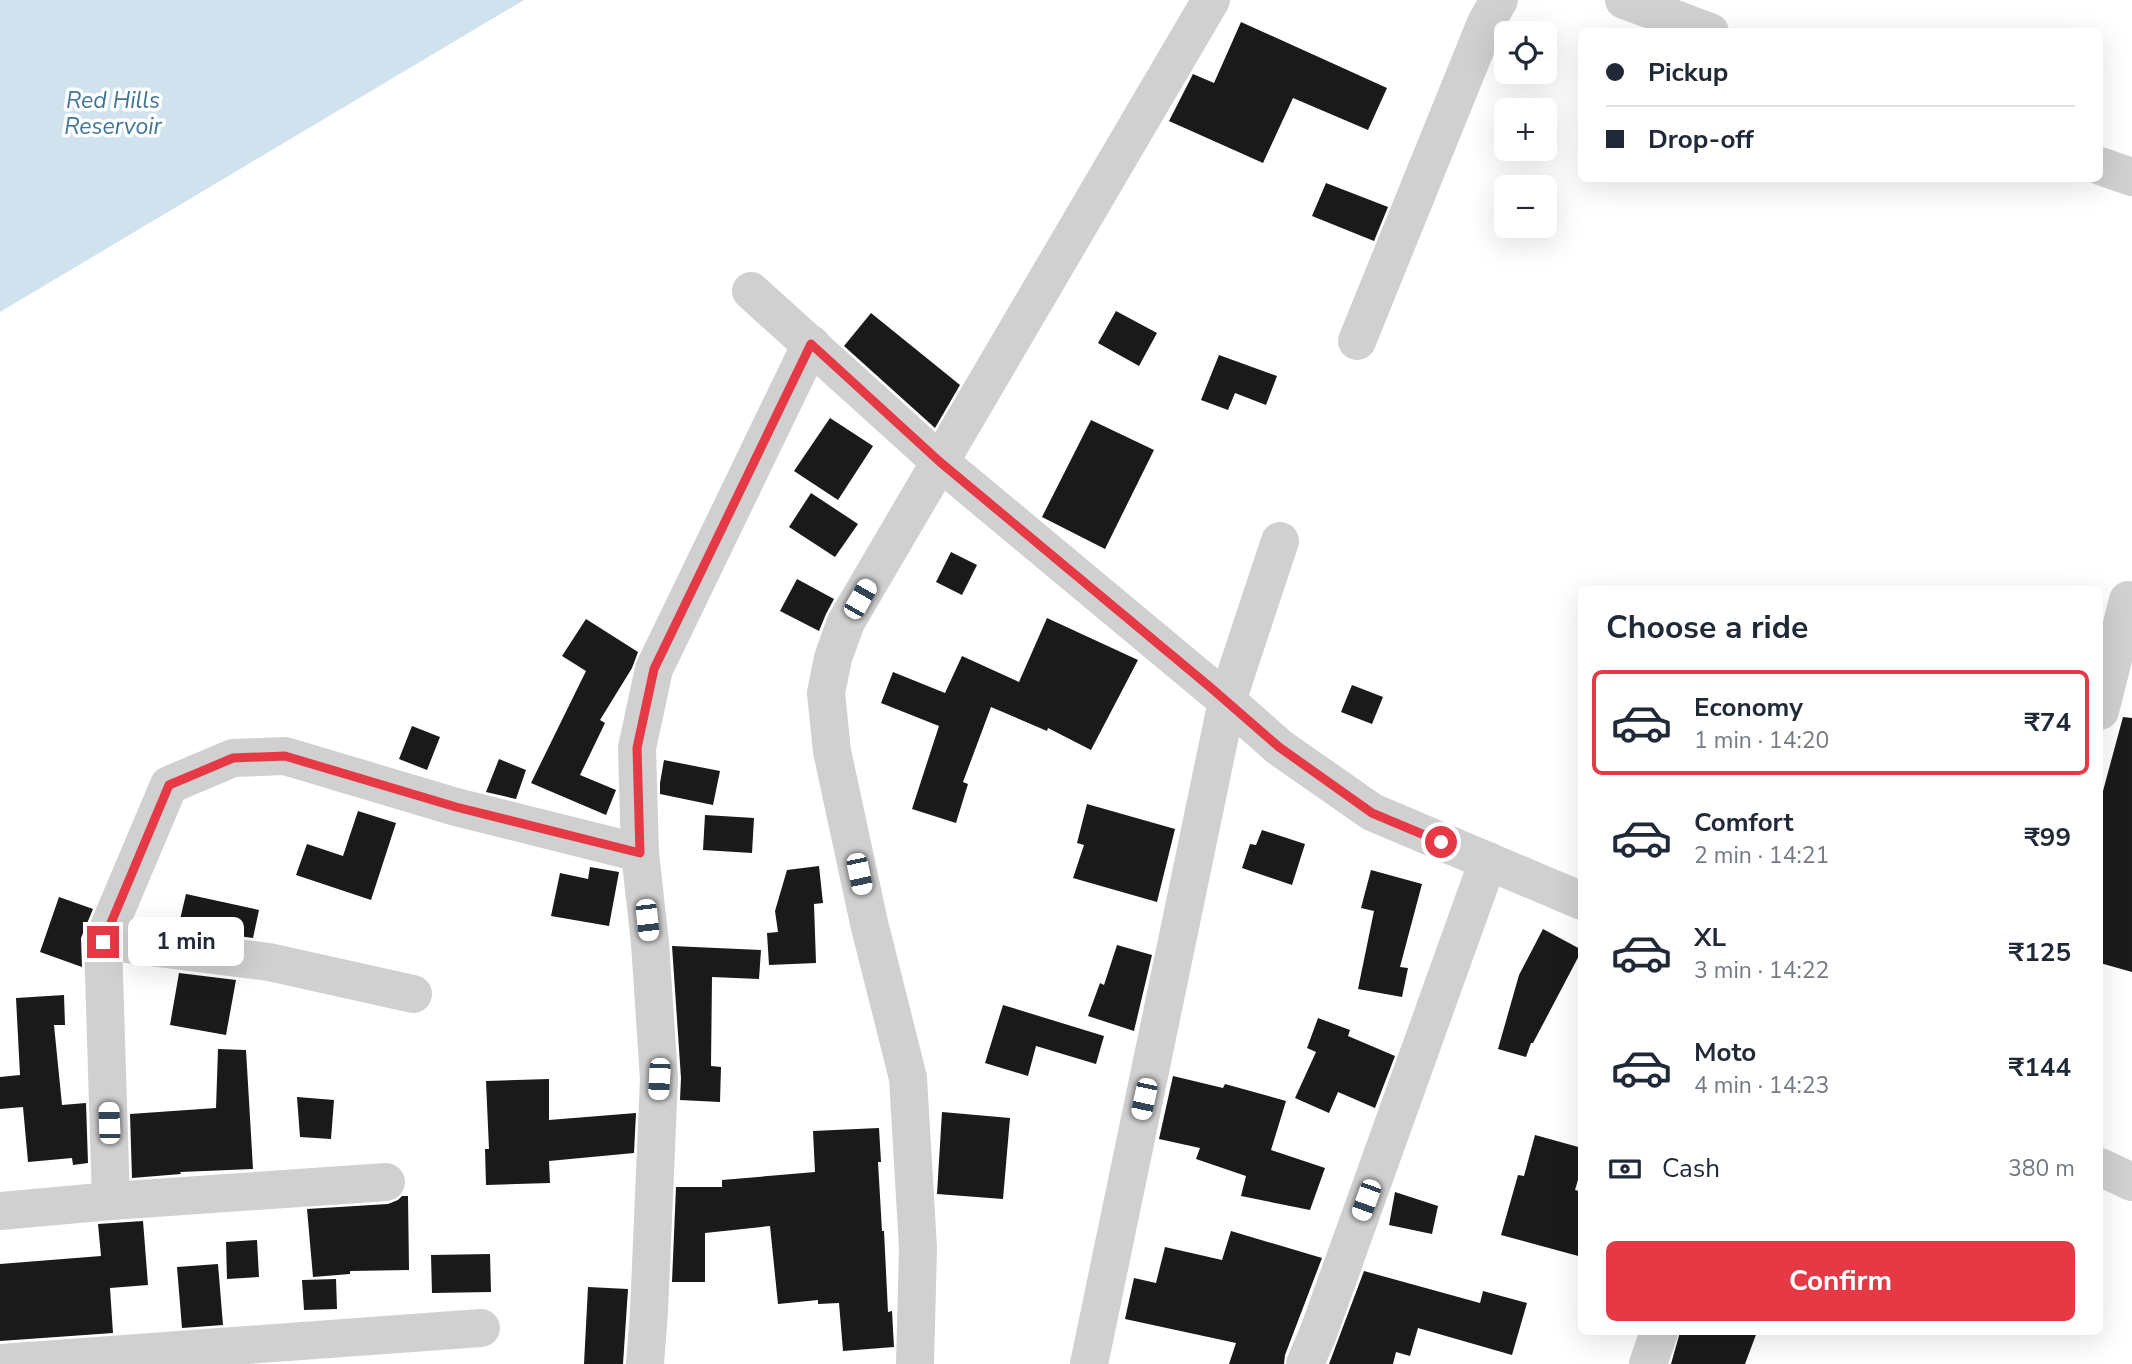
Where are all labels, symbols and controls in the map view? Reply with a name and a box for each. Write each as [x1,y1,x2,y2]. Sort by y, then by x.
map controls [1494,21,1557,238]
button: locate [1494,21,1557,84]
text: Pickup [1648,55,1728,90]
water label: Red Hills Reservoir [64,85,163,142]
button: + [1494,98,1557,161]
text: Drop-off [1648,122,1754,157]
button: − [1494,175,1557,238]
car [841,576,880,622]
text: Choose a ride [1606,606,1808,649]
text: Economy [1694,690,1803,725]
icon: car [1610,691,1673,754]
text: ₹74 [2024,705,2071,740]
text: 1 min · 14:20 [1694,725,1829,756]
text: Comfort [1694,805,1794,840]
icon: car [1610,806,1673,869]
text: ₹99 [2024,820,2071,855]
route start [1425,826,1457,858]
text: 2 min · 14:21 [1694,840,1829,871]
car [845,851,874,897]
car [635,898,660,942]
callout: 1 min [128,918,243,967]
text: XL [1694,920,1726,955]
icon: car [1610,921,1673,984]
route end [87,926,119,958]
text: 1 min [156,926,216,957]
text: ₹125 [2009,935,2071,970]
text: 3 min · 14:22 [1694,955,1829,986]
text: Moto [1694,1035,1756,1070]
icon: car [1610,1036,1673,1099]
text: ₹144 [2009,1050,2071,1085]
car [648,1057,671,1101]
text: 4 min · 14:23 [1694,1070,1829,1101]
car [1130,1076,1159,1122]
car [98,1102,121,1144]
icon: cash [1606,1150,1644,1188]
text: Cash [1662,1151,1720,1186]
text: 380 m [2008,1153,2075,1184]
car [1349,1177,1384,1223]
button: Confirm [1606,1241,2075,1321]

